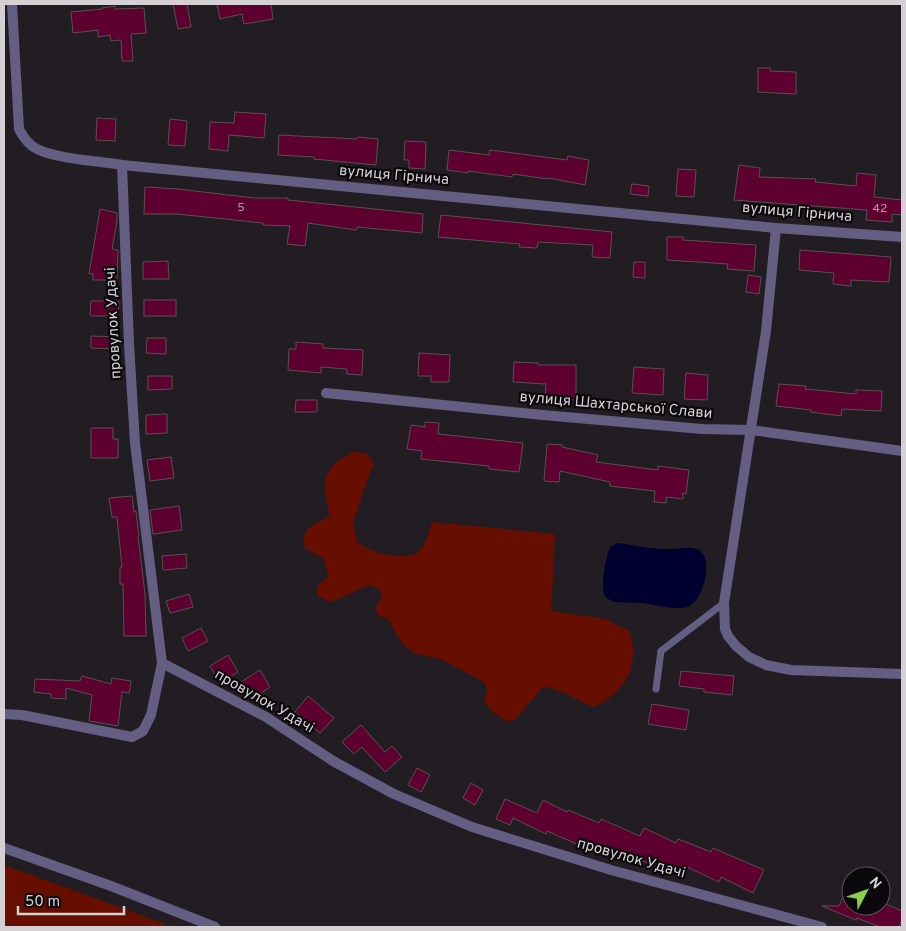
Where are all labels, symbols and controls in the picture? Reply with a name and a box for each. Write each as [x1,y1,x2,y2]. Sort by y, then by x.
street label: вулиця Гірнича [338,162,450,190]
street label: вулиця Гірнича [741,199,853,227]
house number: 5 [237,200,245,216]
house number: 42 [873,201,887,217]
street label: провулок Удачі [102,267,126,379]
street label: вулиця Шахтарської Слави [519,388,713,424]
street label: провулок Удачі [211,666,317,738]
street label: провулок Удачі [575,834,687,884]
north arrow [841,866,891,916]
text: N [865,874,884,893]
scale bar [18,884,124,916]
text: 50 m [25,893,60,912]

